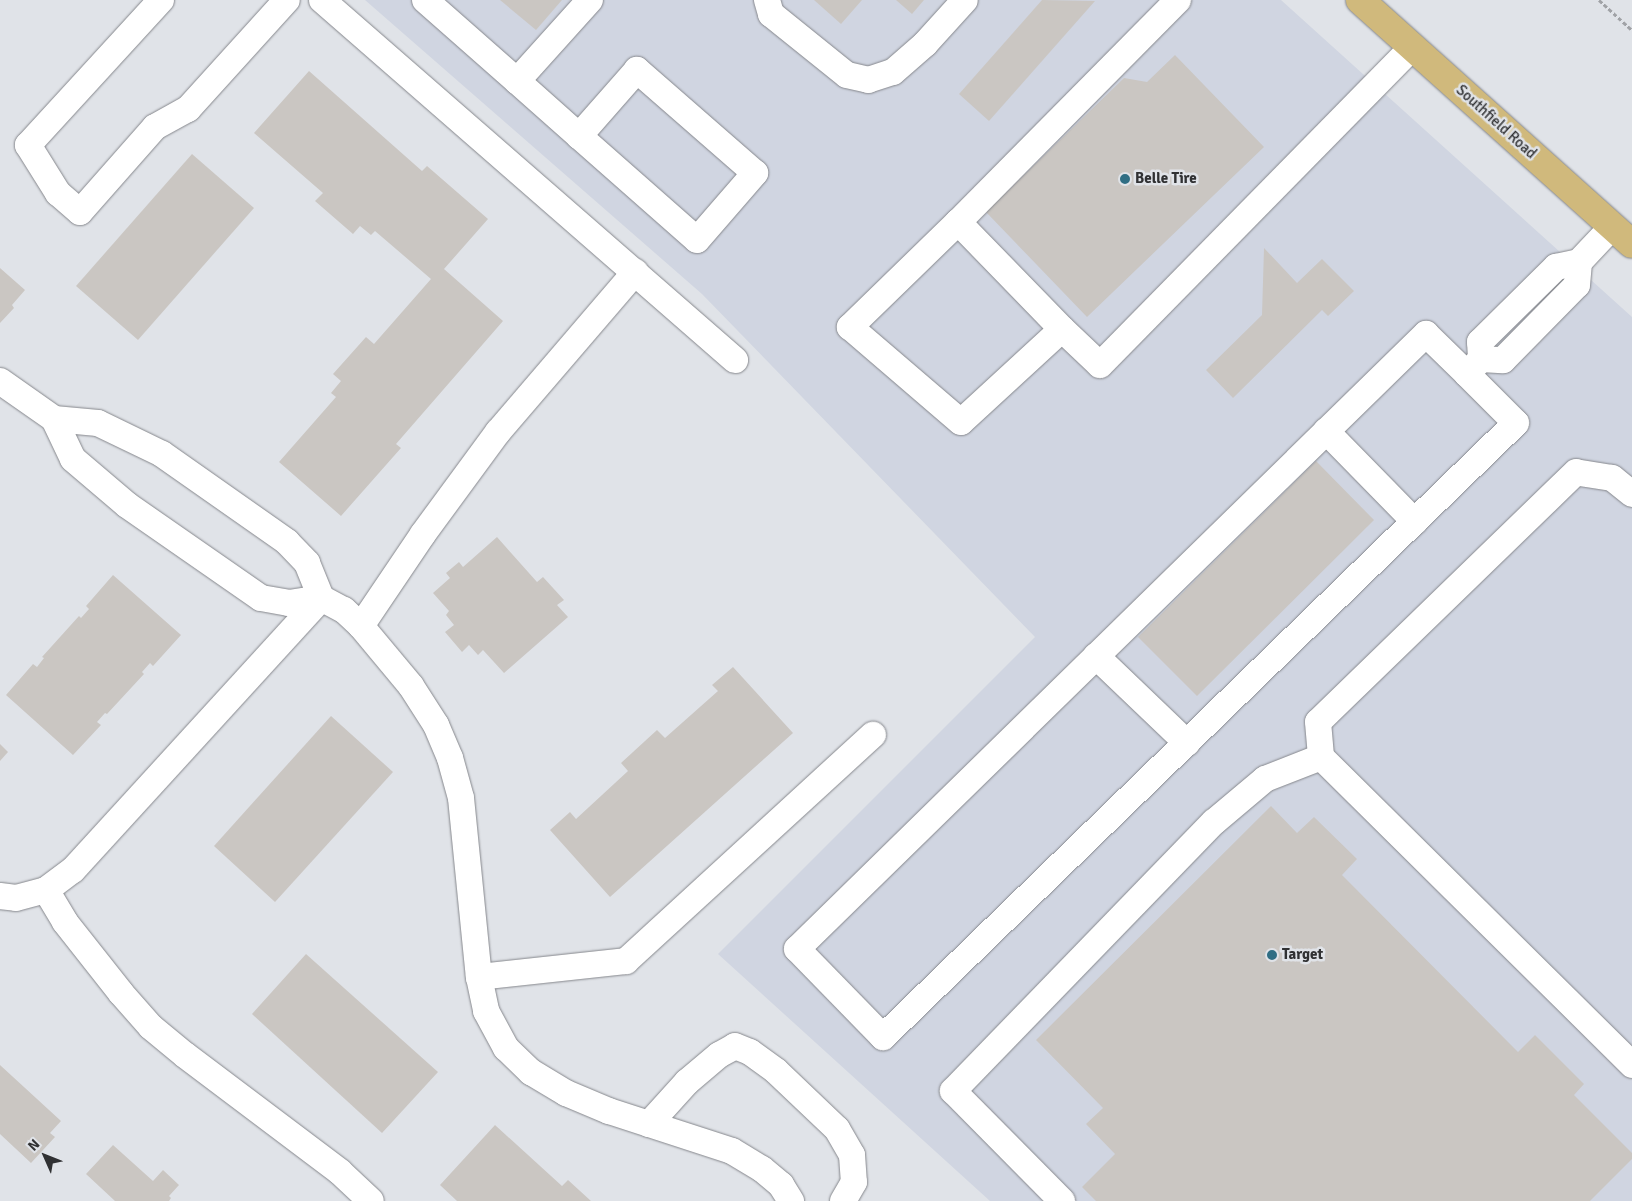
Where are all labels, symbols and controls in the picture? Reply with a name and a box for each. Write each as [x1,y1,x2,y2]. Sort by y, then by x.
street label: Southfield Road [1452,81,1540,163]
place label: Belle Tire [1135,170,1197,188]
marker: Belle Tire [1119,173,1131,185]
place label: Target [1282,946,1323,964]
marker: Target [1266,949,1278,961]
north arrow [20,1131,70,1181]
text: N [24,1136,43,1155]

